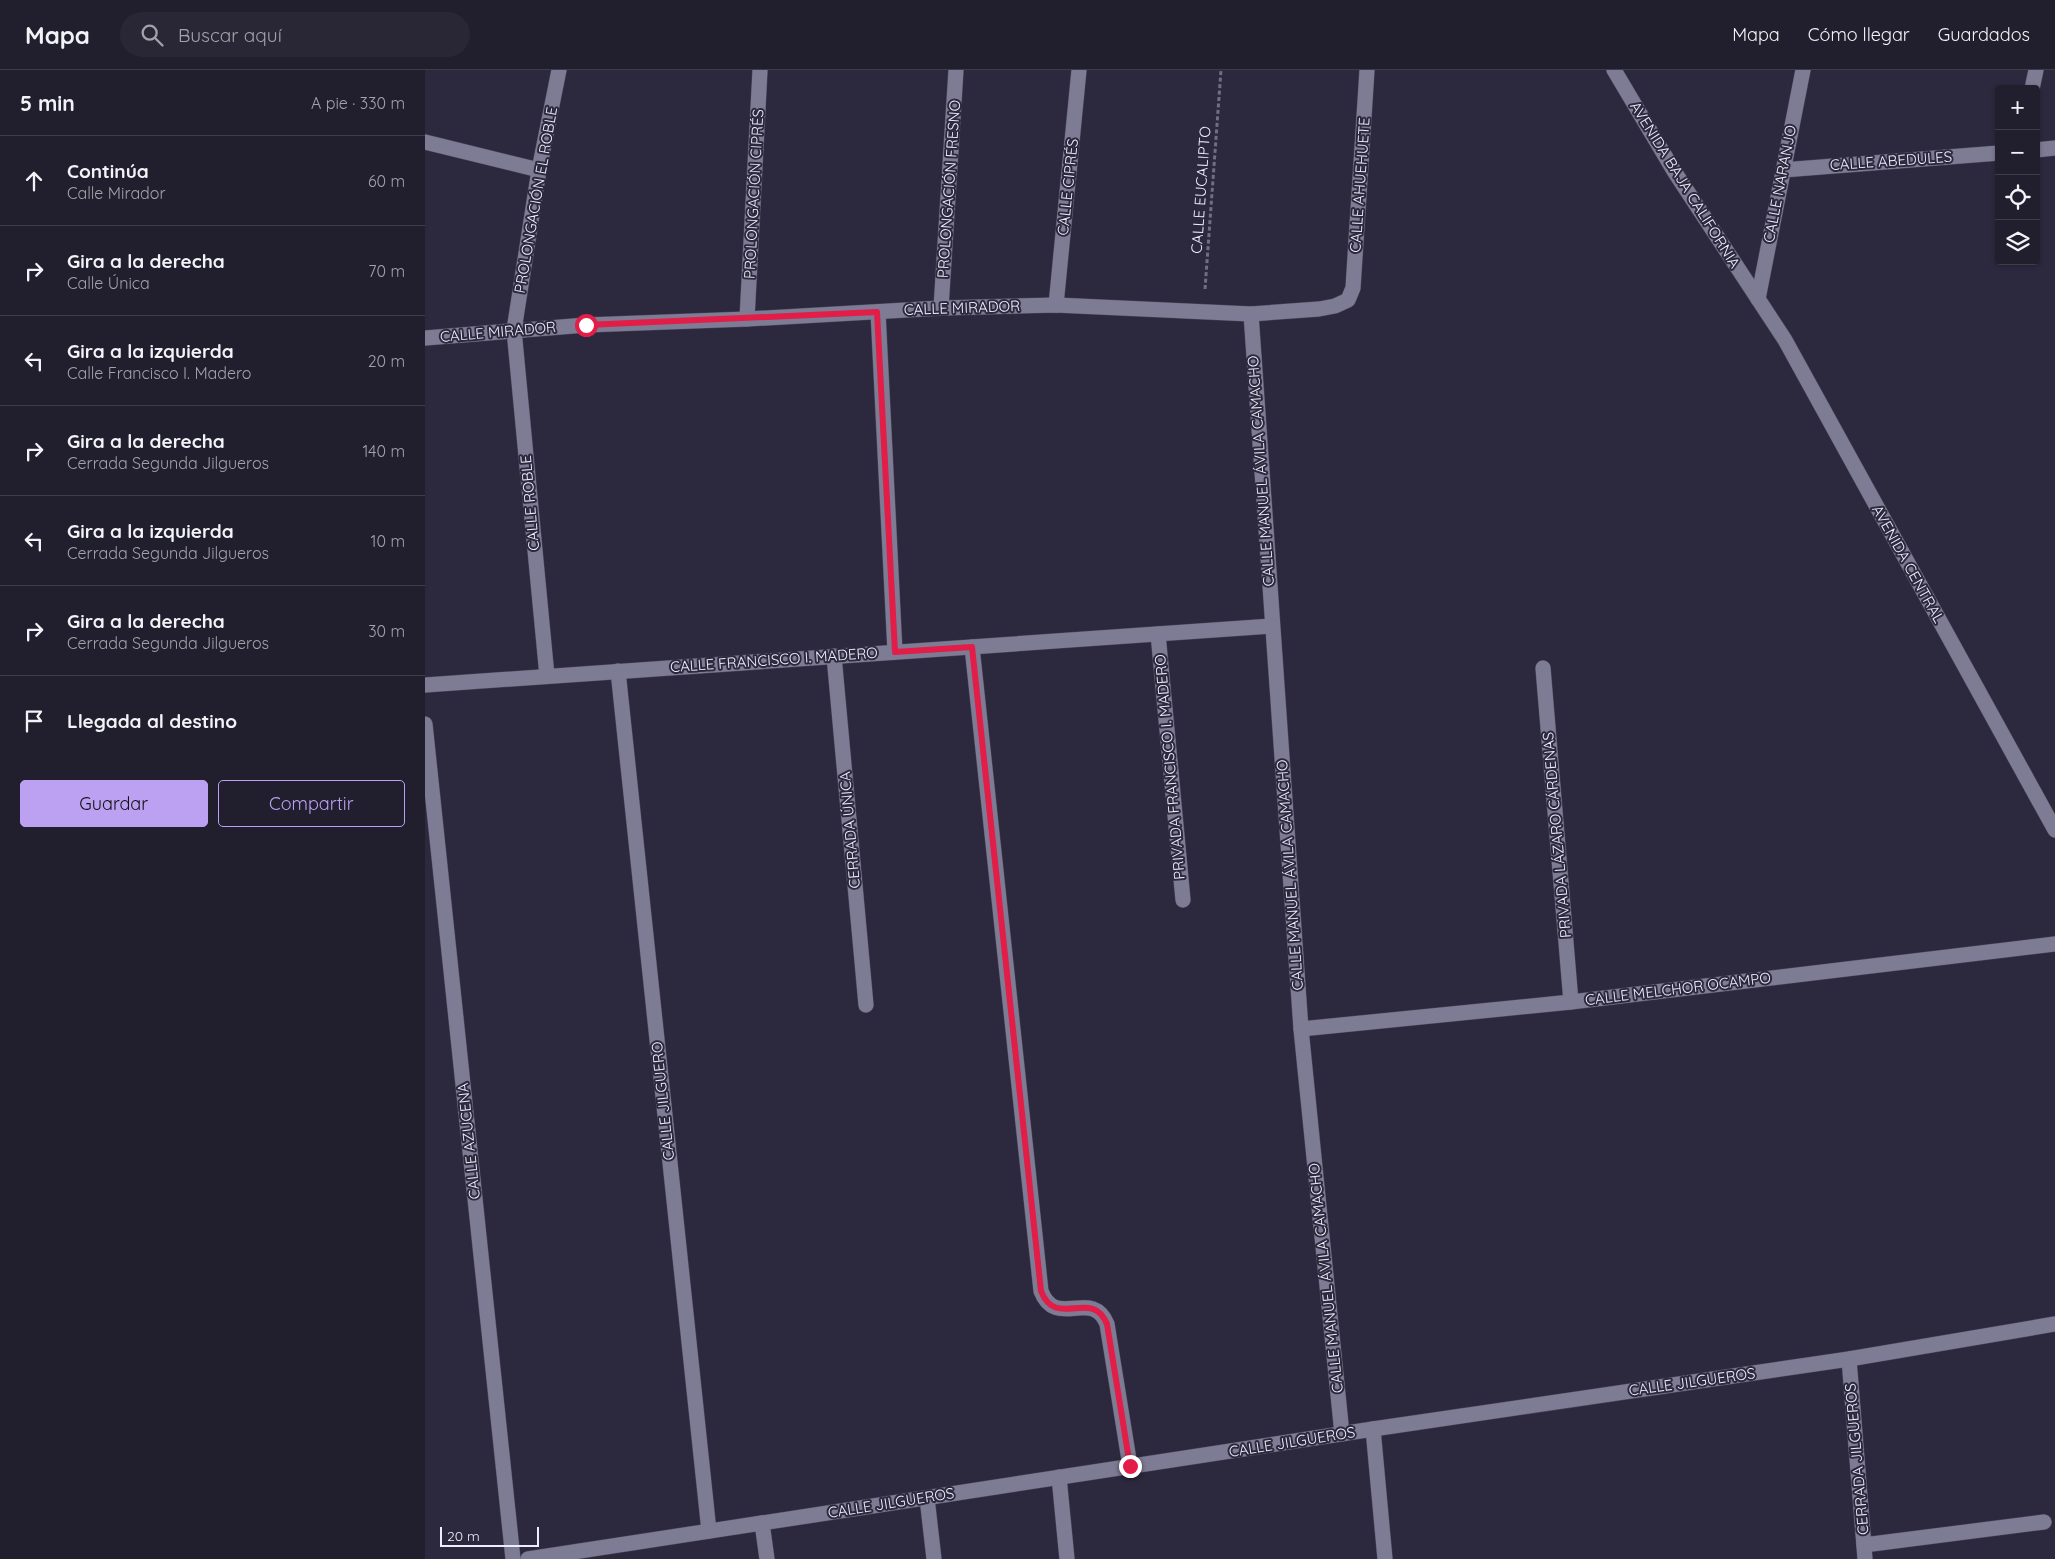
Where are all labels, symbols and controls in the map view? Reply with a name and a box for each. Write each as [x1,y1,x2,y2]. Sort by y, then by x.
search box [120,12,470,57]
text: Mapa [25,20,90,50]
icon: search [138,21,166,49]
text: Buscar aquí [178,23,282,47]
text: Mapa [1732,23,1780,46]
text: Cómo llegar [1808,23,1910,46]
text: Guardados [1938,23,2030,46]
map controls [1995,85,2040,265]
button: + [1995,85,2040,130]
text: 5 min [20,90,75,116]
text: A pie · 330 m [311,93,405,113]
street label: AVENIDA BAJA CALIFORNIA [1626,98,1745,272]
street label: PROLONGACIÓN FRESNO [933,99,964,279]
street label: PROLONGACIÓN EL ROBLE [510,105,561,295]
street label: PROLONGACIÓN CIPRÉS [740,109,767,279]
street label: CALLE AHUEHUETE [1345,117,1374,253]
street label: CALLE NARANJO [1759,123,1800,244]
street label: CALLE EUCALIPTO [1187,126,1214,254]
button: − [1995,130,2040,175]
street label: CALLE CIPRÉS [1053,137,1082,236]
street label: CALLE ABEDULES [1829,147,1953,174]
text: Continúa [67,159,149,183]
icon: ahead [20,167,48,195]
text: 60 m [368,171,405,191]
button: locate [1995,175,2040,220]
text: Calle Mirador [67,183,166,203]
button: layers [1995,220,2040,265]
text: Gira a la derecha [67,249,225,273]
icon: right [20,257,48,285]
text: 70 m [368,261,405,281]
text: Calle Única [67,273,150,293]
street label: CALLE MIRADOR [904,296,1020,319]
route start [575,314,598,337]
street label: CALLE MIRADOR [439,317,557,346]
text: Gira a la izquierda [67,339,234,363]
icon: left [20,347,48,375]
text: 20 m [368,351,405,371]
street label: CALLE MANUEL ÁVILA CAMACHO [1243,355,1278,587]
text: Calle Francisco I. Madero [67,363,252,383]
text: Gira a la derecha [67,429,225,453]
icon: right [20,437,48,465]
text: 140 m [362,441,405,461]
text: Cerrada Segunda Jilgueros [67,453,269,473]
street label: CALLE ROBLE [516,455,543,552]
street label: AVENIDA CENTRAL [1868,501,1949,626]
text: Gira a la izquierda [67,519,234,543]
icon: left [20,527,48,555]
text: 10 m [371,531,405,551]
text: Cerrada Segunda Jilgueros [67,543,269,563]
text: Gira a la derecha [67,609,225,633]
icon: right [20,617,48,645]
text: 30 m [368,621,405,641]
text: Cerrada Segunda Jilgueros [67,633,269,653]
street label: CALLE FRANCISCO I. MADERO [670,643,878,676]
street label: PRIVADA FRANCISCO I. MADERO [1150,653,1189,881]
icon: arrive [20,707,48,735]
text: Llegada al destino [67,709,237,733]
street label: PRIVADA LÁZARO CÁRDENAS [1538,731,1575,939]
street label: CALLE MANUEL ÁVILA CAMACHO [1272,759,1307,991]
street label: CERRADA ÚNICA [835,770,864,889]
button: Guardar [20,780,208,827]
button: Compartir [218,780,405,827]
street label: CALLE MELCHOR OCAMPO [1584,968,1772,1009]
street label: CALLE JILGUERO [647,1041,678,1161]
street label: CALLE AZUCENA [453,1082,484,1200]
street label: CALLE MANUEL ÁVILA CAMACHO [1304,1162,1347,1394]
street label: CALLE JILGUEROS [1627,1363,1756,1400]
street label: CERRADA JILGUEROS [1840,1382,1873,1536]
street label: CALLE JILGUEROS [1227,1422,1356,1461]
route end [1119,1455,1142,1478]
street label: CALLE JILGUEROS [826,1483,955,1522]
scale bar [440,1524,539,1547]
text: 20 m [447,1527,480,1545]

